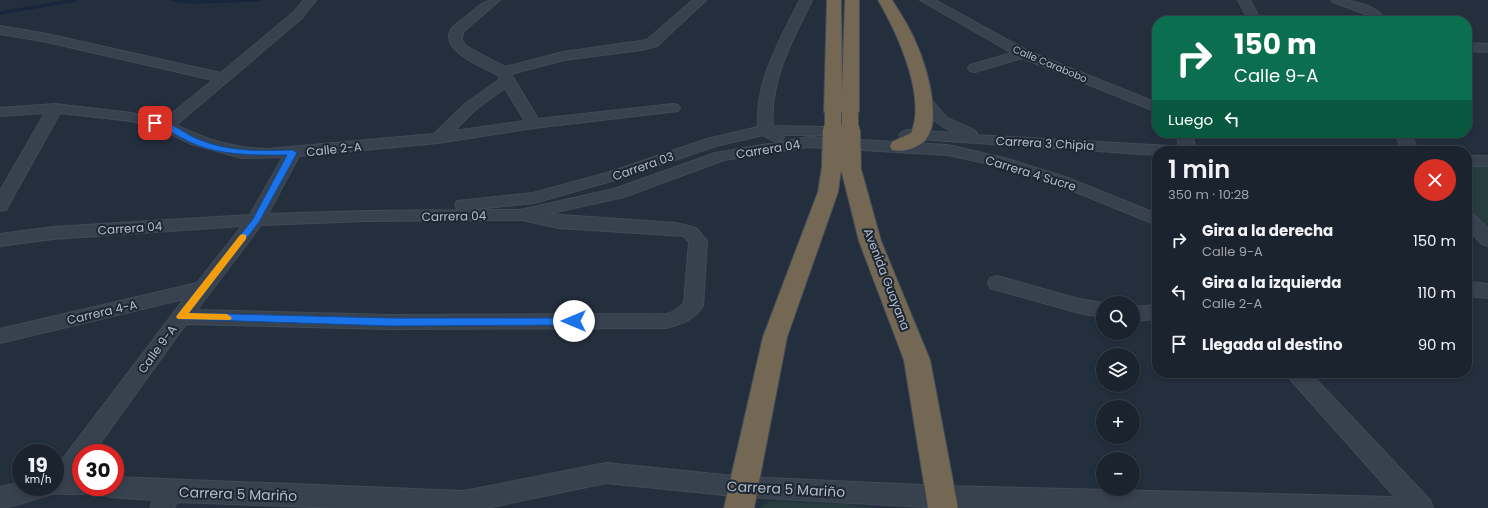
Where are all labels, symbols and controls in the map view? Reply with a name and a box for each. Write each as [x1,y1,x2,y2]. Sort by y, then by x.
text: 150 m [1234,25,1317,64]
icon: right [1168,32,1220,84]
street label: Calle Carabobo [1010,42,1090,86]
text: Calle 9-A [1234,63,1318,88]
pin [138,106,172,140]
icon: left [1221,108,1243,130]
text: Luego [1168,109,1213,130]
icon: arrive [144,112,166,134]
street label: Carrera 3 Chipia [995,132,1095,154]
street label: Carrera 04 [735,135,802,162]
street label: Calle 2-A [305,138,363,160]
street label: Carrera 03 [610,148,676,184]
street label: Carrera 4 Sucre [983,151,1079,195]
text: 1 min [1168,153,1230,186]
button: close [1414,159,1456,201]
text: 350 m · 10:28 [1168,185,1249,204]
street label: Carrera 04 [422,207,487,225]
street label: Carrera 04 [97,217,163,239]
text: Gira a la derecha [1202,220,1333,241]
street label: Avenida Guayana [860,225,914,333]
icon: right [1168,229,1190,251]
text: 150 m [1413,230,1456,251]
text: Calle 9-A [1202,242,1263,261]
text: Gira a la izquierda [1202,272,1341,293]
icon: left [1168,281,1190,303]
text: 110 m [1418,282,1456,303]
text: Calle 2-A [1202,294,1262,313]
street label: Carrera 4-A [65,296,139,328]
map controls [1096,296,1140,496]
button: search [1096,296,1140,340]
position arrow [553,300,595,342]
street label: Calle 9-A [134,321,180,377]
icon: arrive [1168,333,1190,355]
text: Llegada al destino [1202,334,1343,355]
text: 90 m [1418,334,1456,355]
button: layers [1096,348,1140,392]
button: + [1096,400,1140,444]
speed limit sign: 30 [72,444,124,496]
text: 19 [28,451,48,479]
button: − [1096,452,1140,496]
text: km/h [25,472,51,487]
street label: Carrera 5 Mariño [726,476,846,502]
street label: Carrera 5 Mariño [178,482,298,506]

